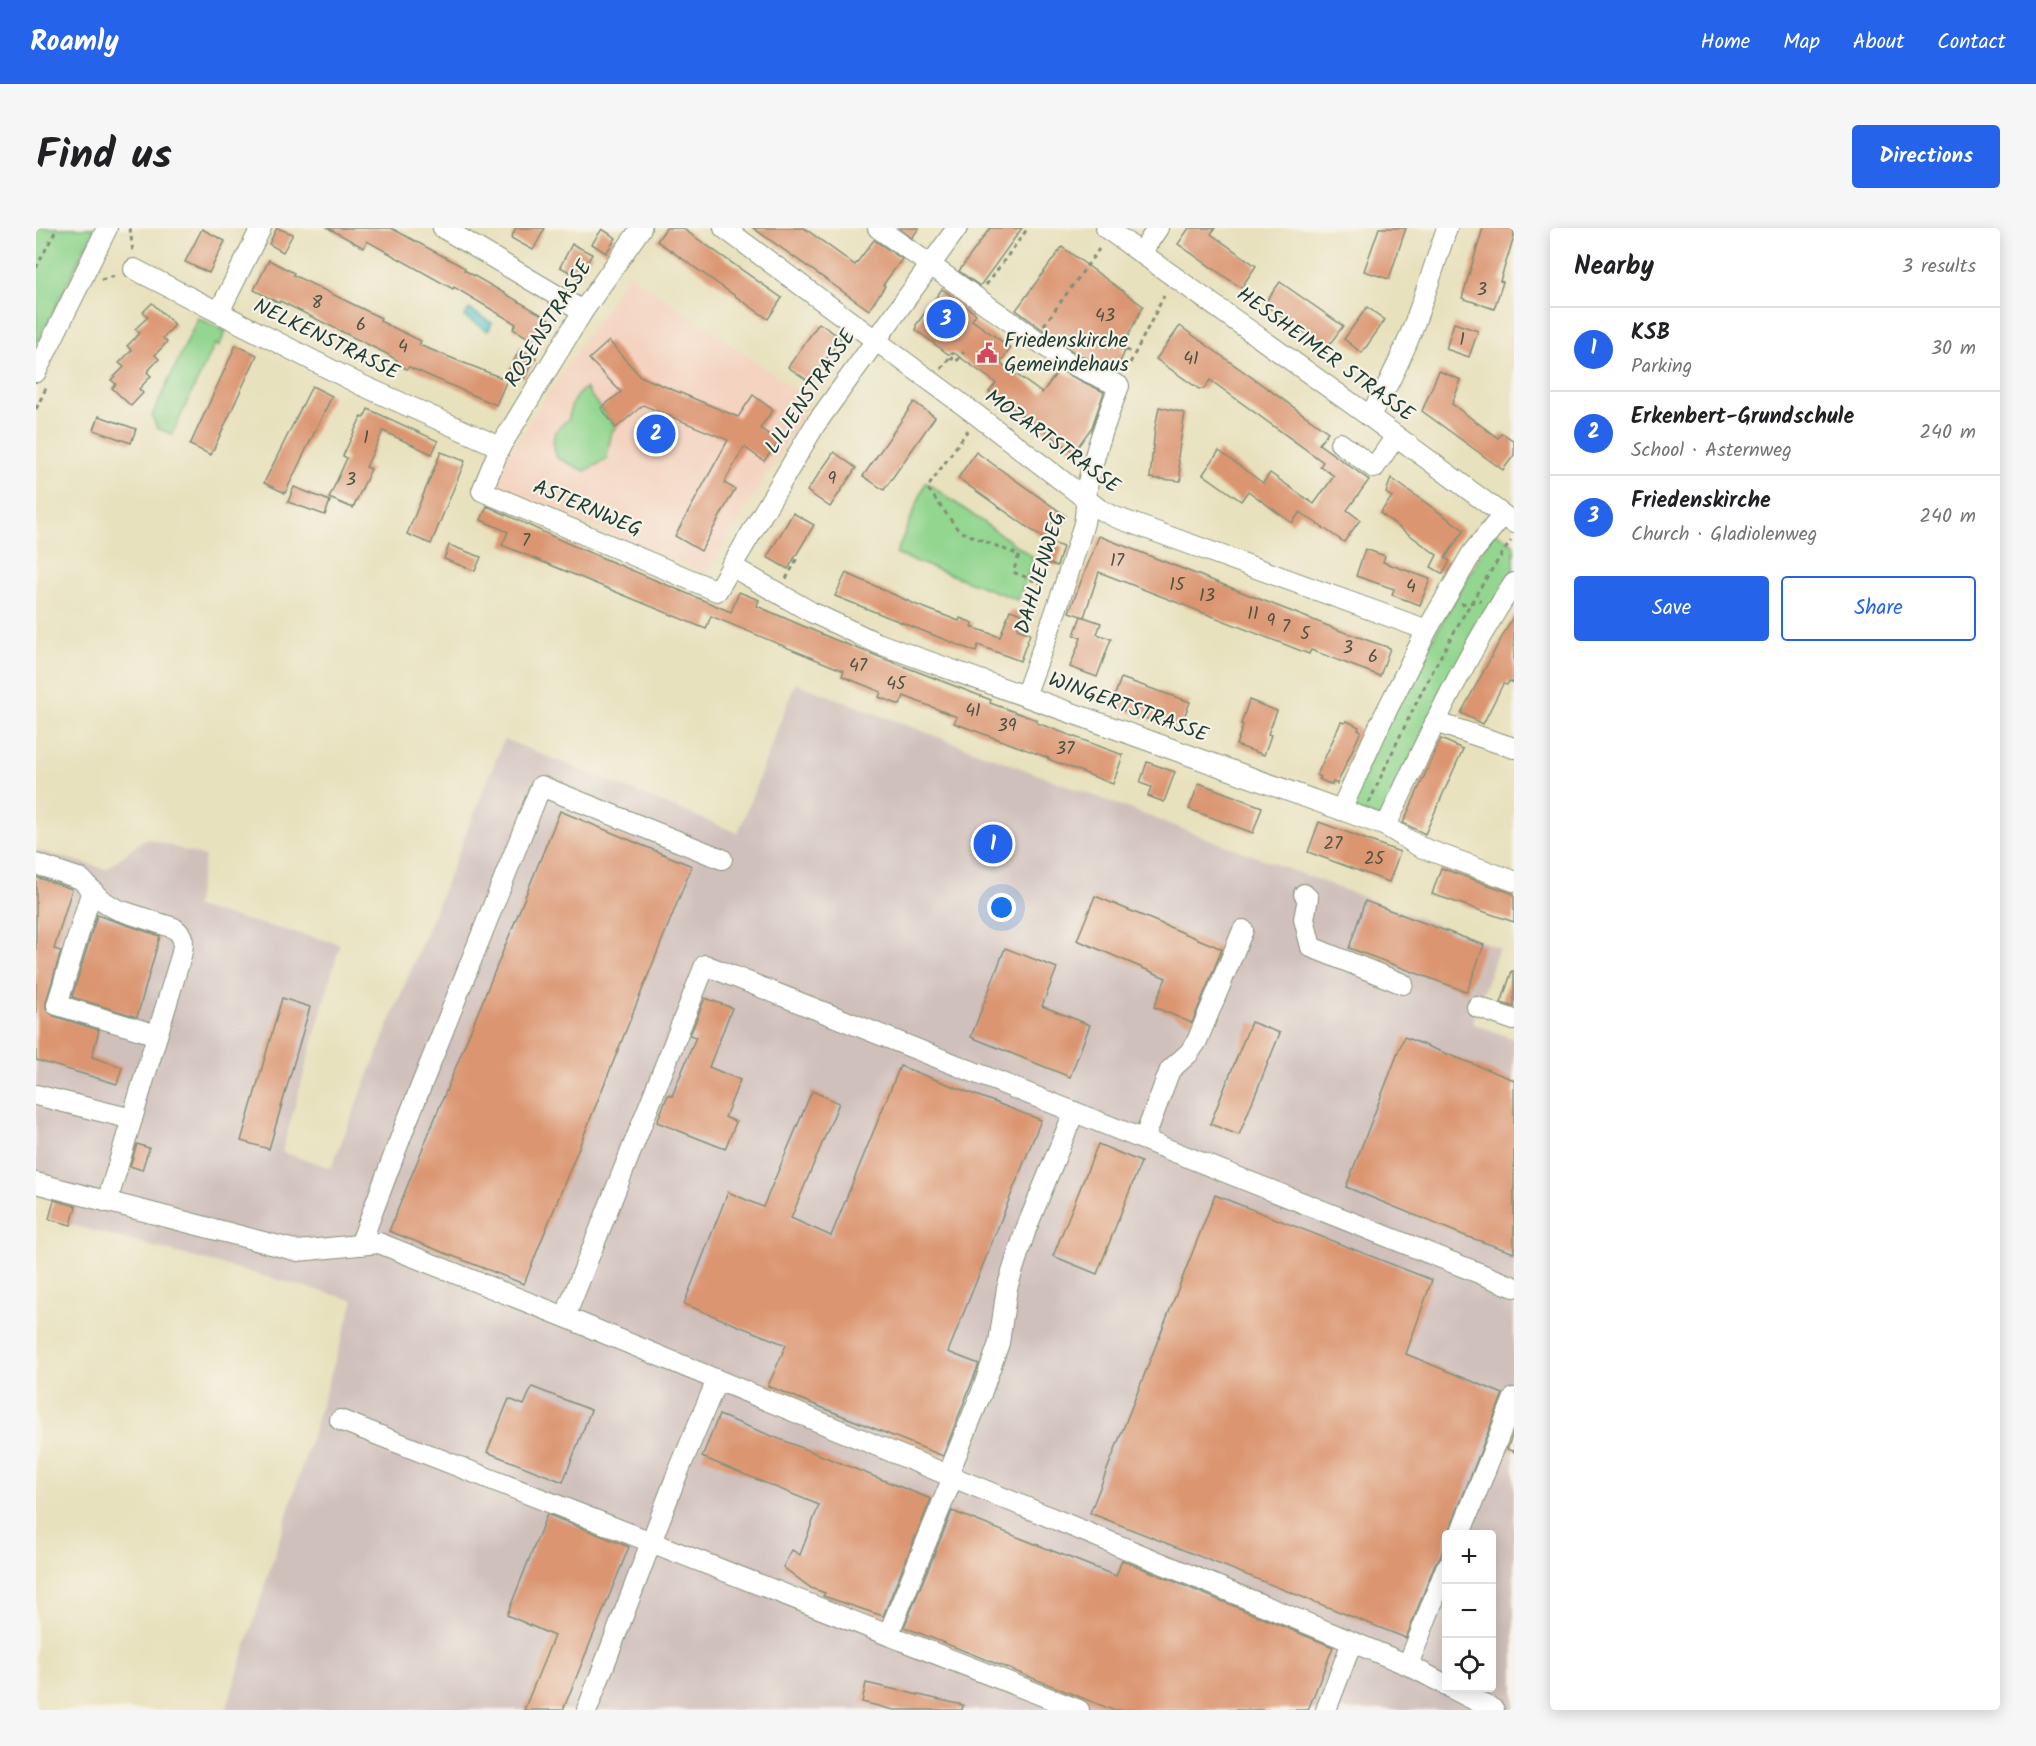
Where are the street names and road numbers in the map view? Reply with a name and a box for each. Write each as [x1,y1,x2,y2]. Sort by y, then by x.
street label: ROSENSTRASSE [497,253,602,394]
street label: HESSHEIMER STRASSE [1229,279,1421,431]
street label: NELKENSTRASSE [247,290,405,390]
street label: LILIENSTRASSE [757,322,865,461]
street label: MOZARTSTRASSE [977,381,1127,503]
street label: ASTERNWEG [527,471,647,547]
street label: DAHLIENWEG [1007,508,1075,638]
street label: WINGERTSTRASSE [1044,664,1213,752]

